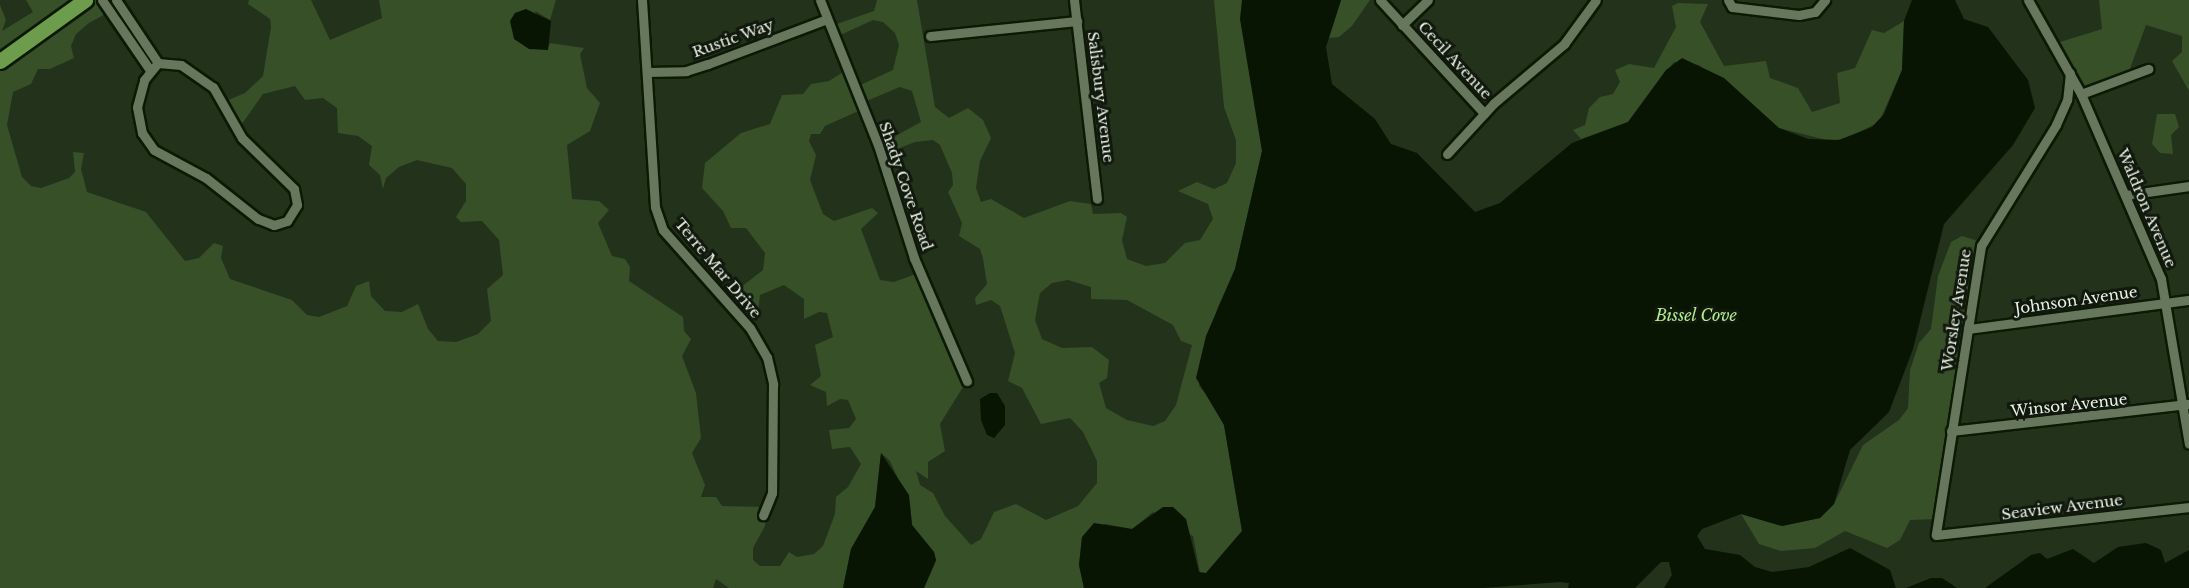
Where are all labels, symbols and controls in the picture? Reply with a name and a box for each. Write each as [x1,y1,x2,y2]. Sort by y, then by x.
street label: Rustic Way [690,15,776,61]
street label: Cecil Avenue [1414,17,1496,103]
street label: Salisbury Avenue [1084,30,1118,164]
street label: Shady Cove Road [875,119,937,253]
street label: Waldron Avenue [2114,145,2180,271]
street label: Terre Mar Drive [671,214,765,322]
street label: Worsley Avenue [1937,247,1975,373]
street label: Johnson Avenue [2013,282,2139,318]
water label: Bissel Cove [1655,305,1737,325]
street label: Winsor Avenue [2009,390,2129,420]
street label: Seaview Avenue [2000,491,2124,523]

